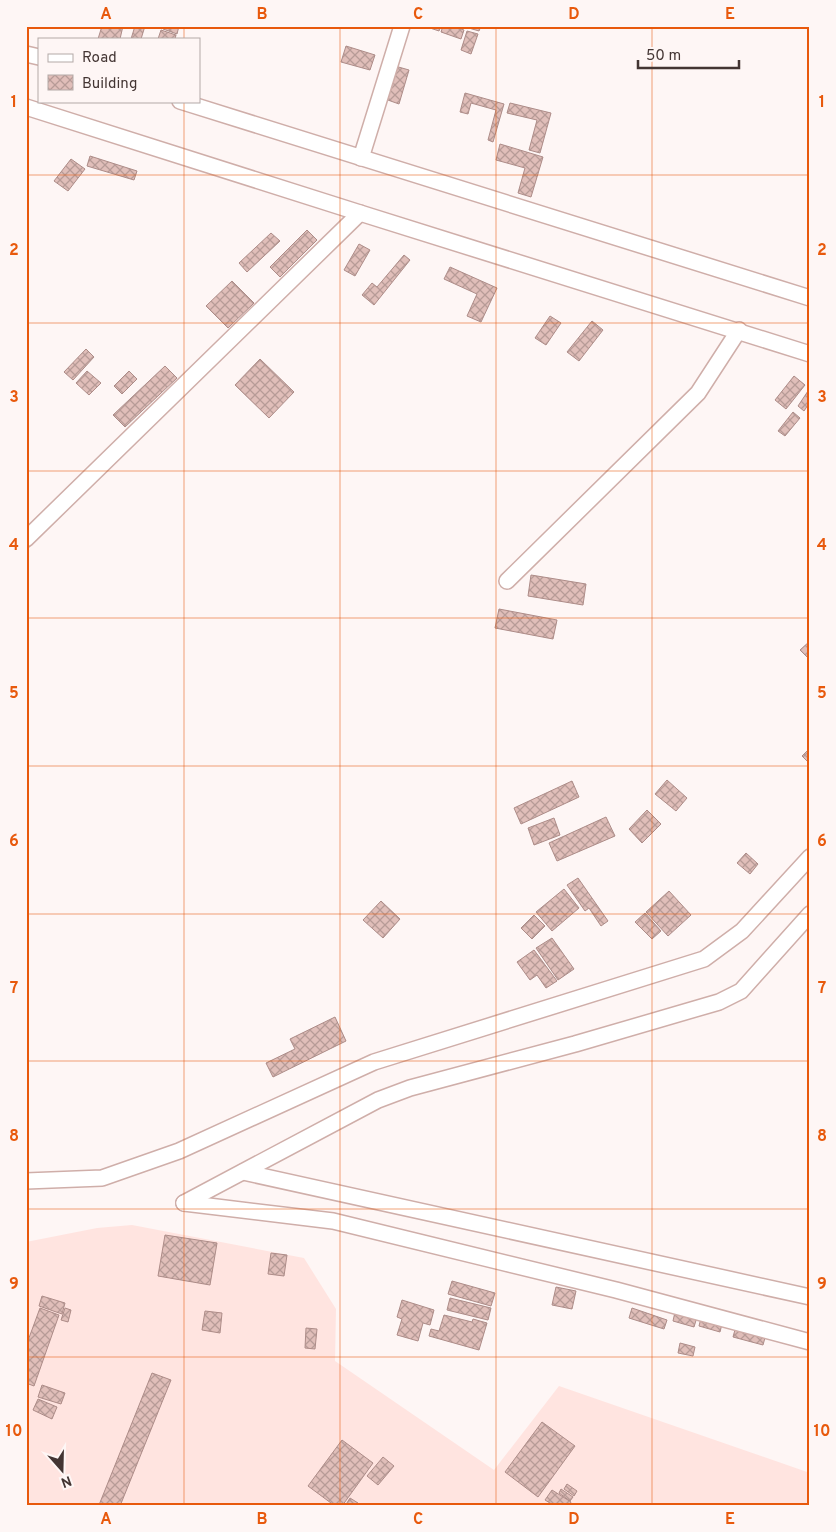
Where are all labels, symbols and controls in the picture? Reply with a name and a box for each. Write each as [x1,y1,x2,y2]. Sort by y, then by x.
text: A [100,5,112,25]
text: B [256,5,268,25]
text: C [413,5,423,25]
text: D [568,5,580,25]
text: E [725,5,735,25]
legend [38,38,200,102]
scale bar [638,38,740,70]
text: 50 m [646,47,681,66]
text: Road [82,49,117,68]
text: Building [82,75,137,94]
text: 1 [11,93,17,113]
text: 1 [819,93,825,113]
text: 2 [9,241,19,261]
text: 2 [817,241,827,261]
text: 3 [9,388,19,408]
text: 3 [817,388,827,408]
text: 4 [9,536,19,556]
text: 4 [817,536,827,556]
text: 5 [9,684,19,704]
text: 5 [817,684,827,704]
text: 6 [9,832,19,852]
text: 6 [817,832,827,852]
text: 7 [10,979,18,999]
text: 7 [818,979,826,999]
text: 8 [9,1127,19,1147]
text: 8 [817,1127,827,1147]
text: 9 [9,1275,19,1295]
text: 9 [817,1275,827,1295]
text: 10 [6,1422,22,1442]
text: 10 [814,1422,830,1442]
north arrow [38,1444,88,1494]
text: N [58,1471,74,1491]
text: A [100,1510,112,1530]
text: B [256,1510,268,1530]
text: C [413,1510,423,1530]
text: D [568,1510,580,1530]
text: E [725,1510,735,1530]

